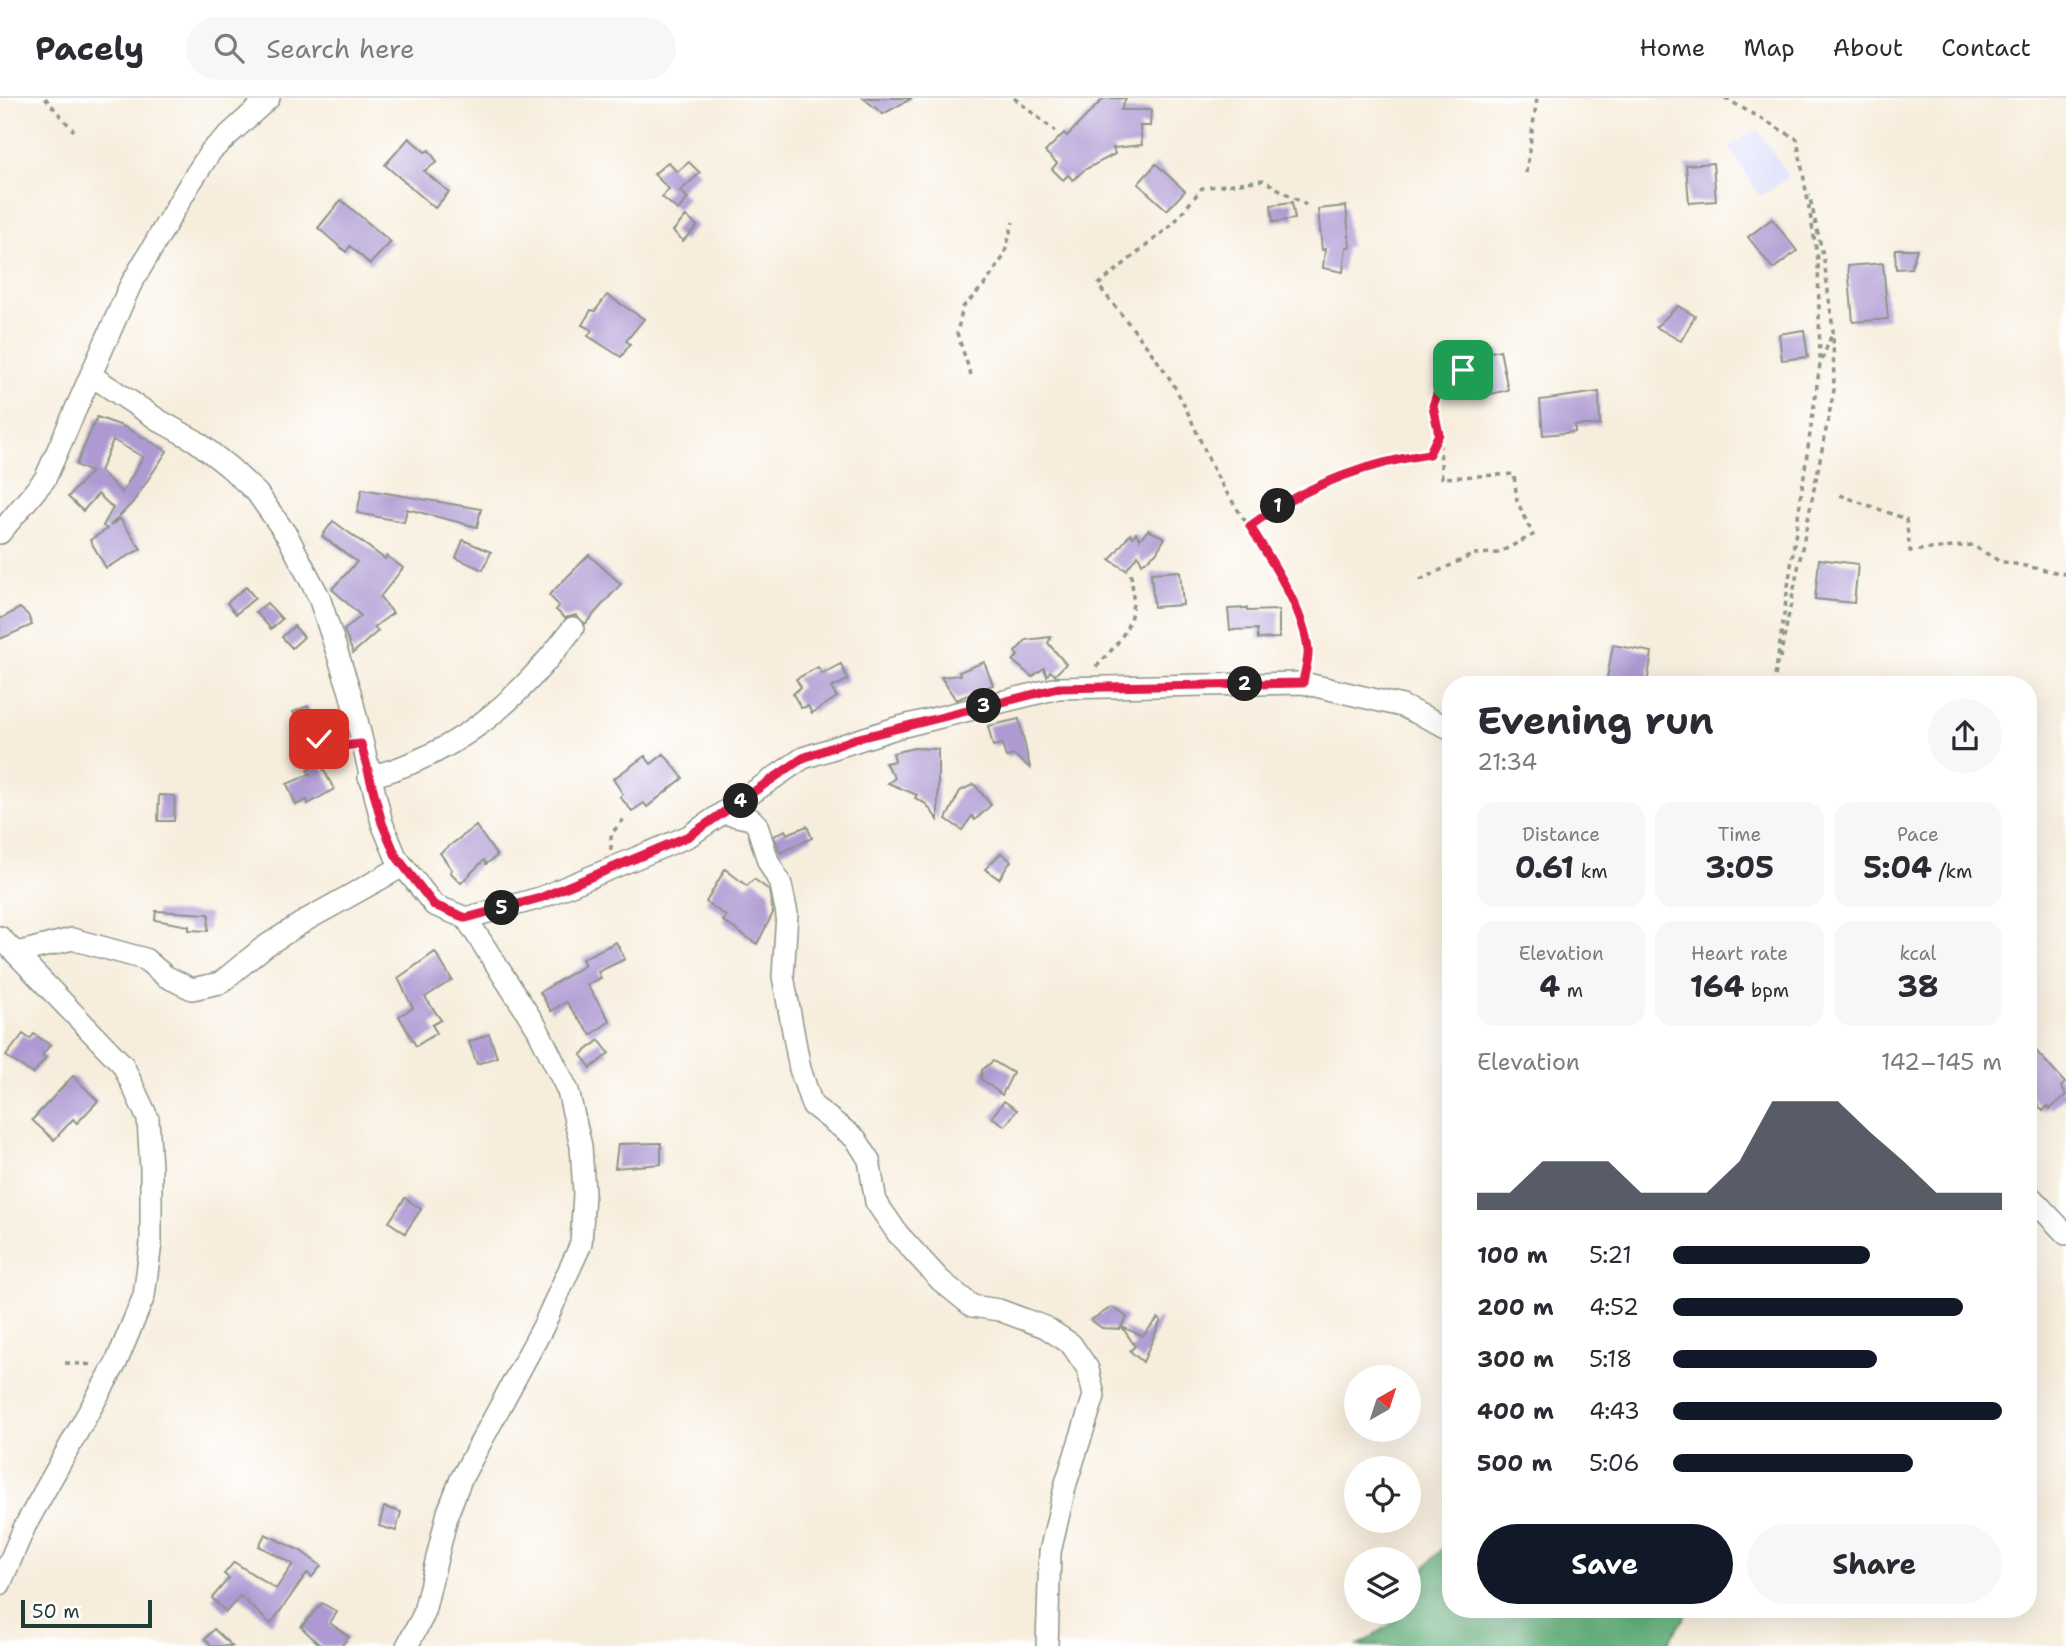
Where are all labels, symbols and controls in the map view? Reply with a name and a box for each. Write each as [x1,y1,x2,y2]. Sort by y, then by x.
search box [186,17,676,80]
text: Pacely [35,26,144,71]
icon: search [210,29,248,67]
text: Search here [266,31,415,66]
text: Home [1639,32,1705,64]
text: Map [1743,32,1795,64]
text: About [1833,32,1903,64]
text: Contact [1941,32,2031,64]
pin [1433,340,1493,400]
icon: arrive [1444,351,1482,389]
pin: 1 [1260,488,1296,524]
text: 1 [1273,493,1282,518]
pin: 2 [1228,666,1262,702]
text: 2 [1238,671,1251,696]
pin: 3 [967,688,1002,724]
text: 3 [977,693,990,718]
text: Evening run [1477,695,1714,746]
button: share [1928,699,2002,773]
pin [289,709,349,769]
icon: check [300,720,338,758]
text: 21:34 [1477,747,1537,777]
pin: 4 [724,784,758,818]
text: 4 [734,788,747,813]
text: Distance [1522,822,1600,847]
text: Time [1718,822,1761,847]
text: Pace [1897,822,1939,847]
text: 0.61 [1515,847,1574,888]
text: 3:05 [1705,847,1774,888]
text: 5:04 [1863,847,1932,888]
text: km [1574,859,1608,884]
text: /km [1932,859,1973,884]
pin: 5 [484,890,520,926]
text: 5 [496,895,507,920]
text: Elevation [1519,941,1604,966]
text: Heart rate [1691,941,1788,966]
text: kcal [1899,941,1936,966]
text: 4 [1539,966,1560,1007]
text: 164 [1690,966,1745,1007]
text: 38 [1897,966,1939,1007]
text: m [1560,978,1583,1003]
text: bpm [1745,978,1789,1003]
text: Elevation [1477,1047,1580,1077]
text: 142–145 m [1881,1047,2002,1077]
text: 100 m [1477,1240,1548,1270]
text: 5:21 [1589,1240,1632,1270]
text: 200 m [1477,1292,1554,1322]
text: 4:52 [1589,1292,1639,1322]
text: 300 m [1477,1344,1554,1374]
text: 5:18 [1589,1344,1632,1374]
north arrow [1344,1365,1421,1442]
map controls [1344,1365,1421,1624]
text: 400 m [1477,1396,1554,1426]
text: 4:43 [1589,1396,1640,1426]
text: 500 m [1477,1448,1552,1478]
text: 5:06 [1589,1448,1640,1478]
button: locate [1344,1456,1421,1533]
button: Save [1477,1524,1733,1604]
button: Share [1747,1524,2002,1604]
button: layers [1344,1547,1421,1624]
scale bar [21,1597,152,1629]
text: 50 m [32,1599,80,1624]

